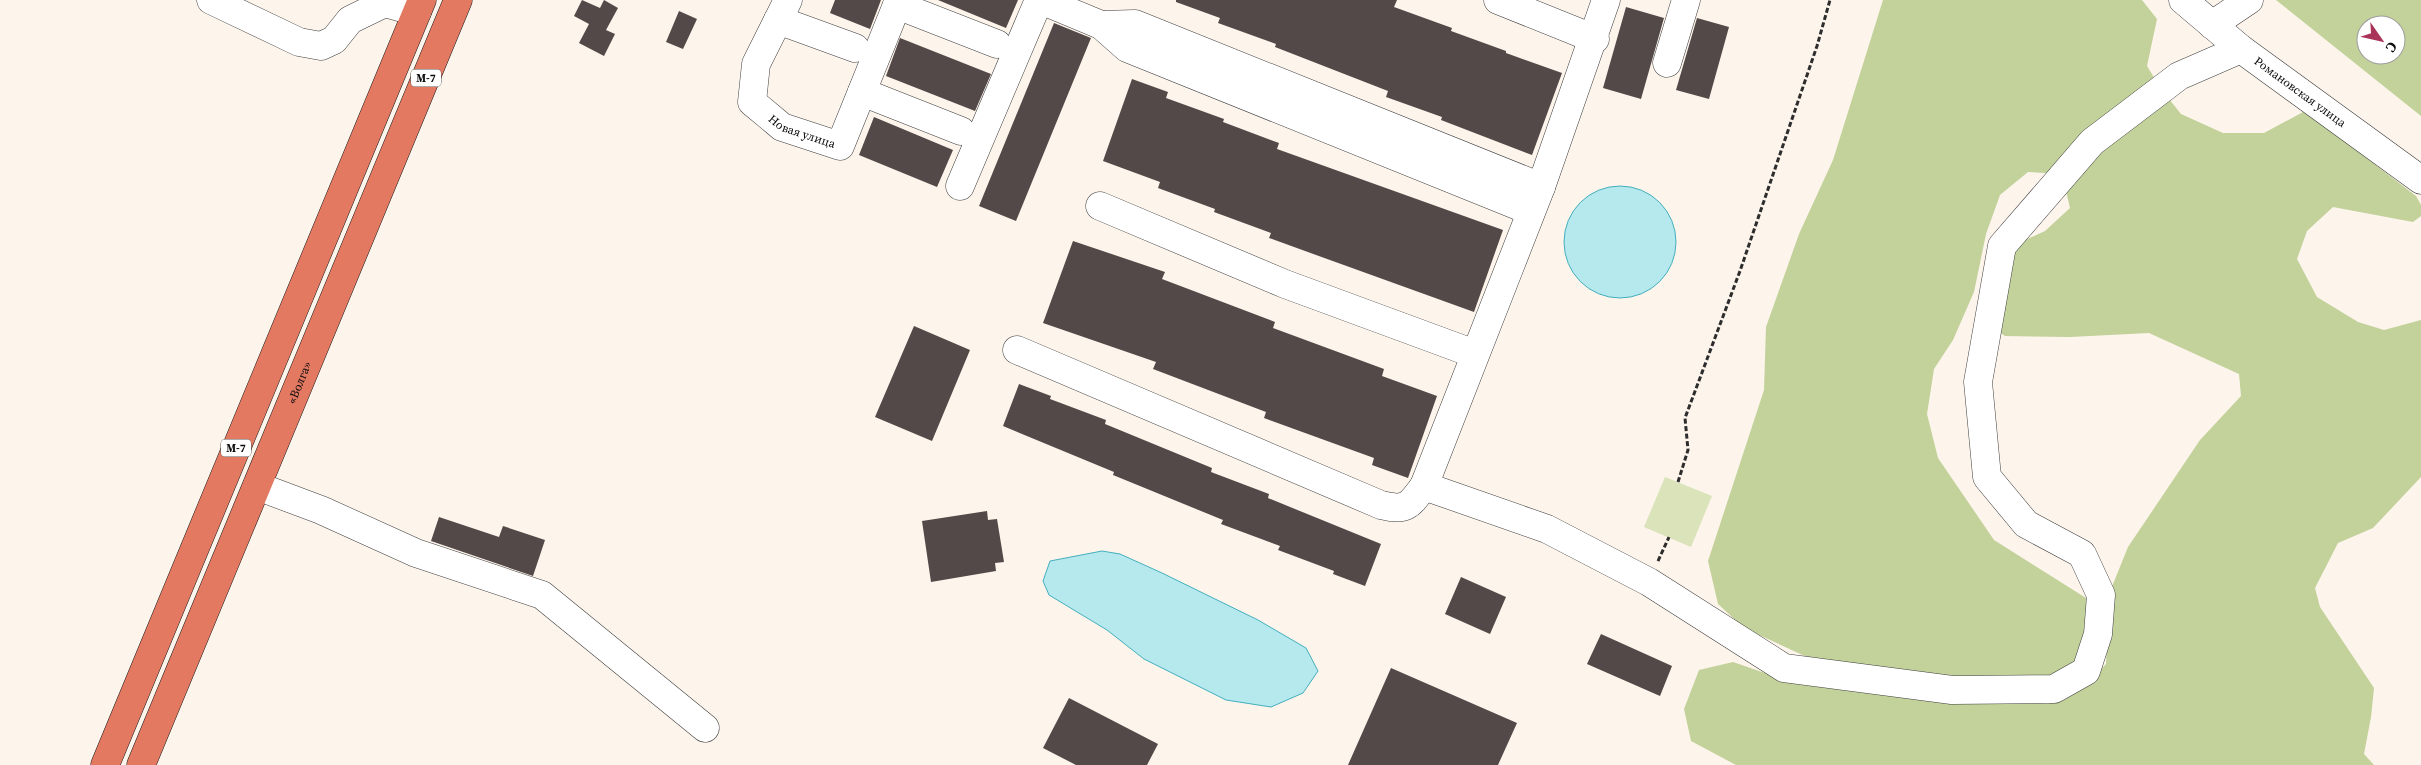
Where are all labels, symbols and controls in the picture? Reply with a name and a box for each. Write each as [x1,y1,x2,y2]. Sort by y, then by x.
north arrow [2356,15,2406,65]
text: С [2381,38,2403,57]
street label: Романовская улица [2251,53,2350,131]
road number: М-7 [411,70,441,86]
street label: Новая улица [765,111,838,152]
street label: «Волга» [284,359,315,406]
road number: М-7 [221,439,251,456]

